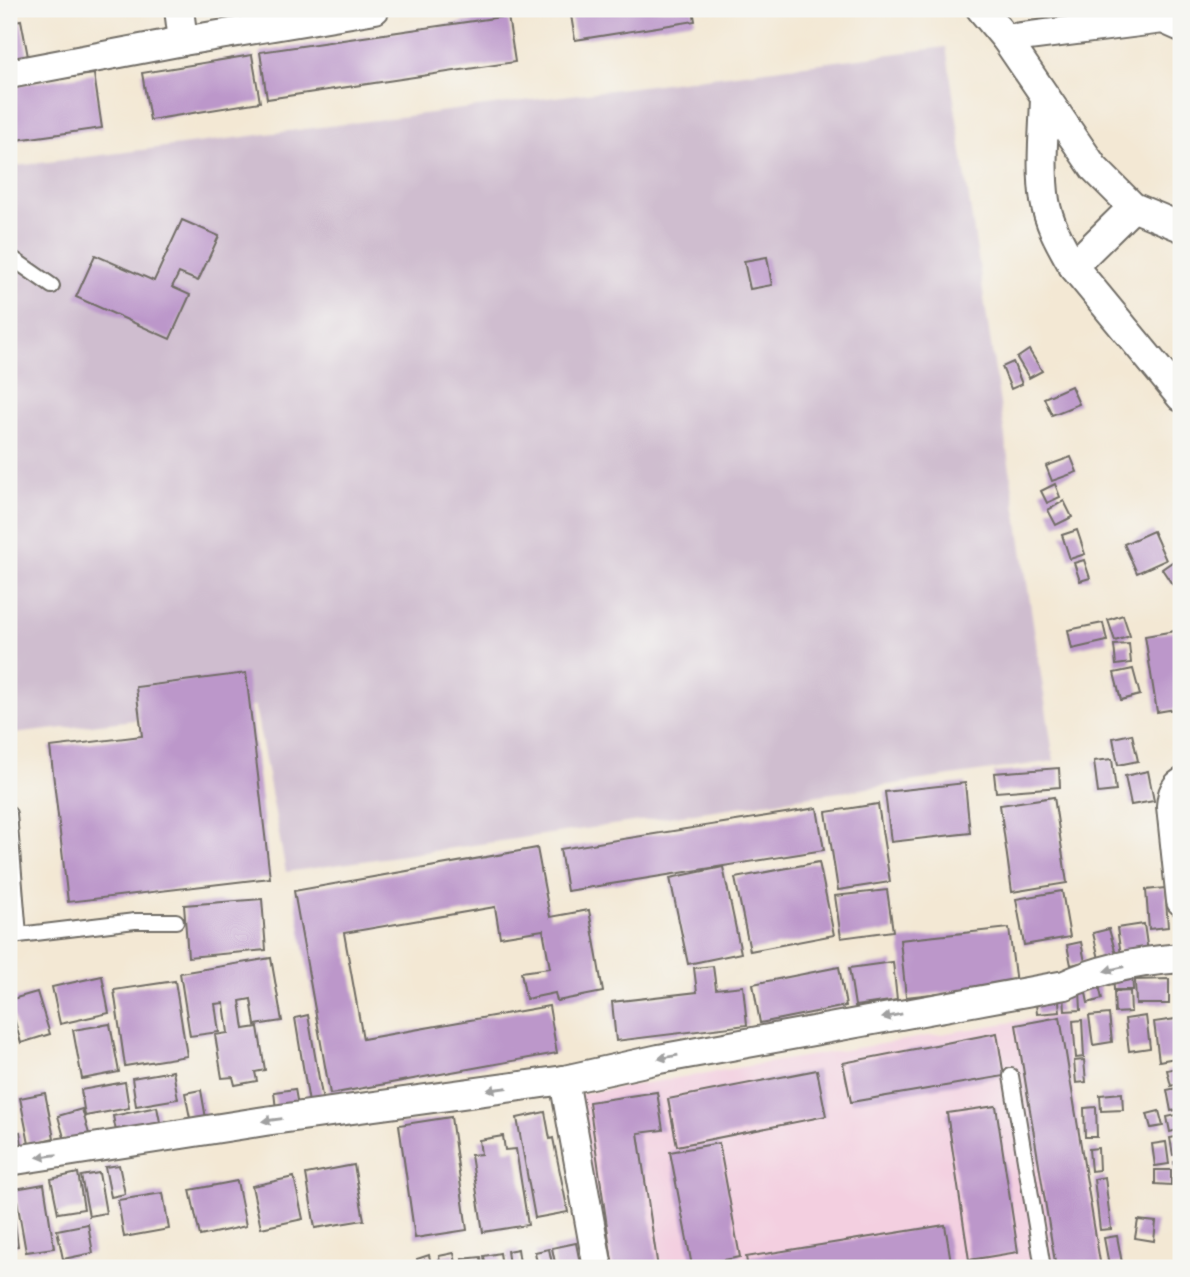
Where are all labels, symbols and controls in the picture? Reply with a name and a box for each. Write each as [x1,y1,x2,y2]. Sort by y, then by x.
one-way arrow [1103,963,1125,974]
one-way arrow [881,1011,903,1022]
one-way arrow [657,1052,679,1063]
one-way arrow [486,1084,508,1095]
one-way arrow [260,1115,282,1126]
one-way arrow [36,1150,58,1161]

